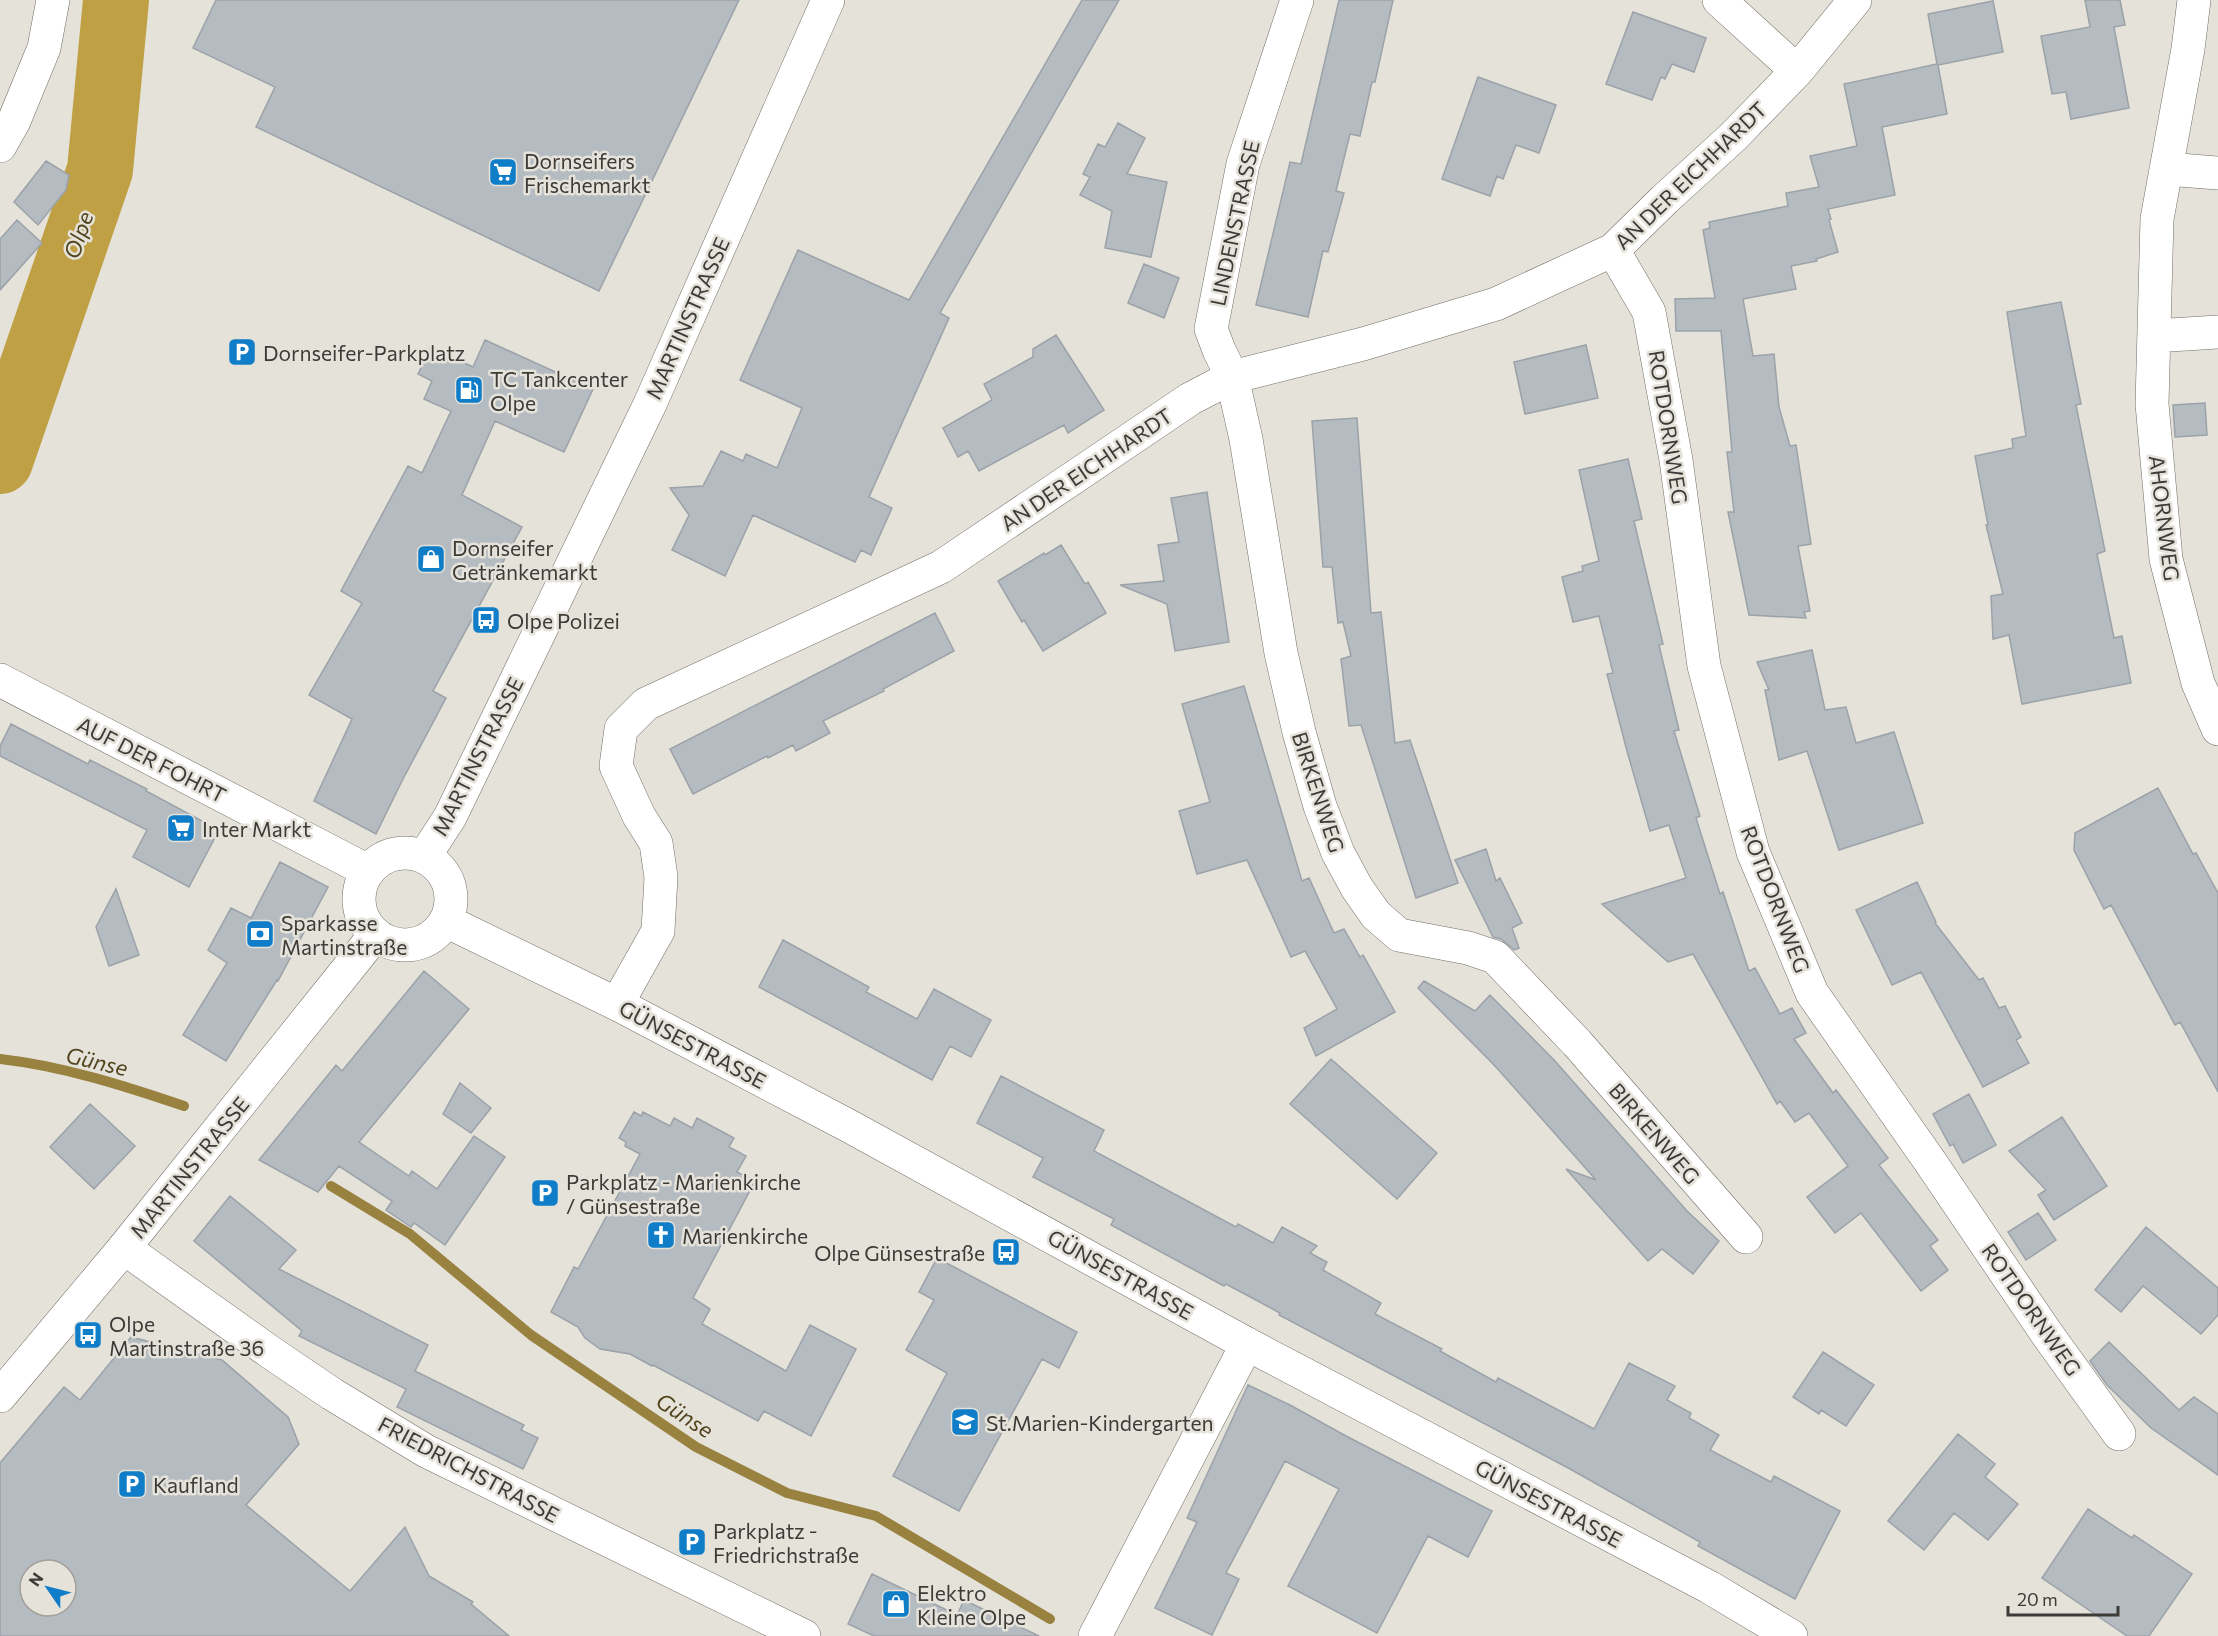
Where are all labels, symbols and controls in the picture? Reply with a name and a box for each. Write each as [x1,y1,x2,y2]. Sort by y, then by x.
street label: AN DER EICHHARDT [1609,96,1771,254]
street label: LINDENSTRASSE [1204,138,1264,308]
place label: Dornseifers Frischemarkt [524,148,650,197]
supermarket icon: Dornseifers Frischemarkt [487,156,519,188]
water label: Olpe [57,207,99,262]
street label: MARTINSTRASSE [640,233,734,403]
parking icon: Dornseifer-Parkplatz [226,336,258,368]
place label: Dornseifer-Parkplatz [263,340,465,365]
street label: ROTDORNWEG [1644,348,1694,506]
place label: TC Tankcenter Olpe [490,366,628,415]
fuel station icon: TC Tankcenter Olpe [453,374,485,406]
street label: AN DER EICHHARDT [996,402,1176,536]
street label: AHORNWEG [2145,454,2185,582]
place label: Dornseifer Getränkemarkt [452,535,598,584]
shop icon: Dornseifer Getränkemarkt [415,543,447,575]
bus stop icon: Olpe Polizei [470,604,502,636]
place label: Olpe Polizei [507,608,620,633]
street label: MARTINSTRASSE [426,673,528,839]
street label: AUF DER FOHRT [74,711,230,807]
street label: BIRKENWEG [1288,729,1350,855]
supermarket icon: Inter Markt [165,812,197,844]
place label: Inter Markt [202,816,311,841]
street label: ROTDORNWEG [1736,822,1816,976]
place label: Sparkasse Martinstraße [281,910,407,959]
bank icon: Sparkasse Martinstraße [244,918,276,950]
street label: GÜNSESTRASSE [615,995,771,1093]
water label: Günse [63,1041,131,1081]
street label: BIRKENWEG [1605,1078,1705,1188]
street label: MARTINSTRASSE [124,1091,254,1243]
place label: Parkplatz - Marienkirche / Günsestraße [566,1169,801,1218]
parking icon: Parkplatz - Marienkirche / Günsestraße [529,1177,561,1209]
church icon: Marienkirche [645,1219,677,1251]
place label: Marienkirche [682,1223,808,1248]
street label: GÜNSESTRASSE [1044,1224,1198,1324]
bus stop icon: Olpe Günsestraße [990,1236,1022,1268]
street label: ROTDORNWEG [1977,1238,2087,1380]
place label: Olpe Günsestraße [814,1240,985,1265]
place label: Olpe Martinstraße 36 [109,1311,264,1360]
bus stop icon: Olpe Martinstraße 36 [72,1319,104,1351]
water label: Günse [651,1387,719,1444]
school or university icon: St.Marien-Kindergarten [949,1406,981,1438]
place label: St.Marien-Kindergarten [986,1410,1214,1435]
street label: FRIEDRICHSTRASSE [374,1411,564,1527]
street label: GÜNSESTRASSE [1471,1454,1627,1552]
parking icon: Kaufland [116,1468,148,1500]
place label: Kaufland [153,1472,239,1497]
place label: Parkplatz - Friedrichstraße [713,1518,859,1567]
parking icon: Parkplatz - Friedrichstraße [676,1526,708,1558]
north arrow [18,1558,78,1618]
text: N [24,1569,47,1589]
scale bar [2008,1579,2118,1617]
place label: Elektro Kleine Olpe [917,1580,1026,1629]
shop icon: Elektro Kleine Olpe [880,1588,912,1620]
text: 20 m [2017,1588,2058,1610]

